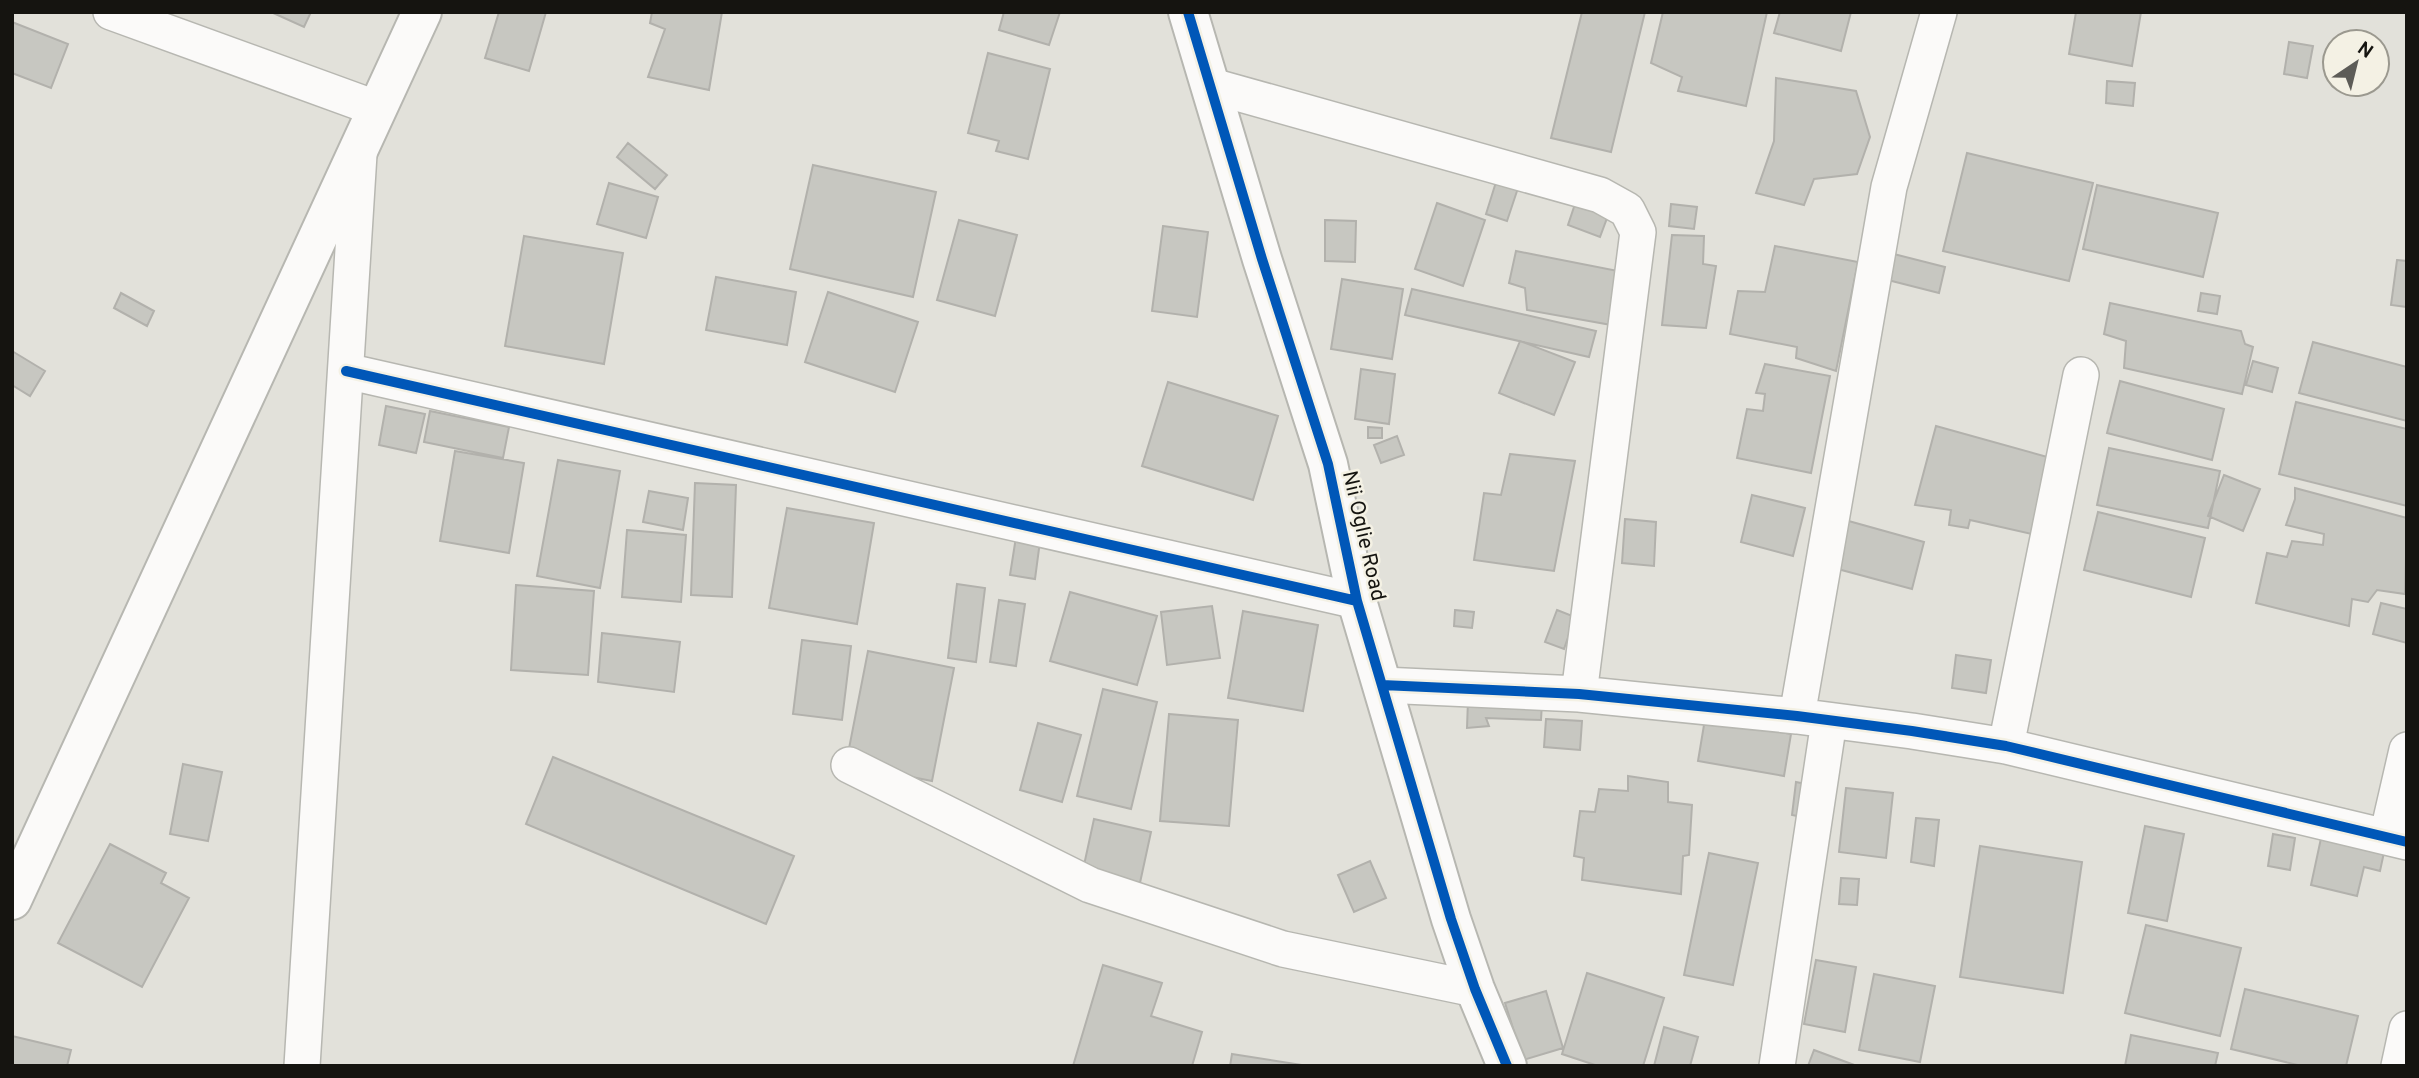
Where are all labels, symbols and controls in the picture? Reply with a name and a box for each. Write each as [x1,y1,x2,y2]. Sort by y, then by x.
north arrow [2321,28,2391,98]
text: N [2352,37,2377,64]
street label: Nii Oglie Road [1335,468,1391,604]

